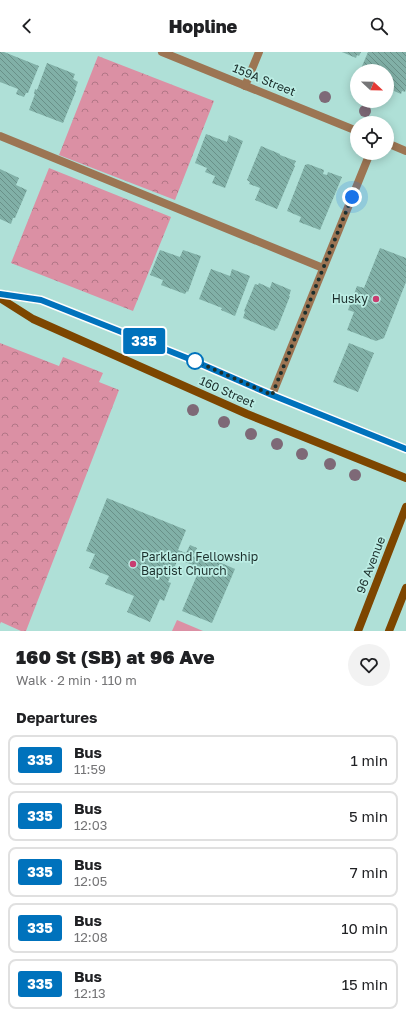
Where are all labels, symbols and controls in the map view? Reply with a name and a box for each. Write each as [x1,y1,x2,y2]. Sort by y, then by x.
icon: back [16,15,38,37]
text: Hopline [169,15,237,37]
icon: search [368,15,390,37]
street label: 159A Street [230,60,298,99]
north arrow [350,64,394,108]
map controls [350,64,394,160]
button: locate [350,116,394,160]
your location [342,187,362,207]
place label: Husky [332,291,368,306]
marker: Husky [371,294,381,304]
line badge: 335 [121,328,167,354]
text: 335 [131,332,157,349]
unlabelled marker [186,352,204,370]
street label: 160 Street [197,373,257,410]
street label: 96 Avenue [353,534,388,595]
place label: Parkland Fellowship Baptist Church [141,549,258,578]
marker: Parkland Fellowship Baptist Church [128,559,138,569]
button: heart [348,644,390,686]
text: 160 St (SB) at 96 Ave [16,645,215,668]
text: Walk · 2 min · 110 m [16,672,137,688]
text: Departures [16,708,97,726]
text: Bus [74,743,102,761]
text: 335 [27,751,53,768]
text: 1 min [350,751,388,769]
text: 11:59 [74,761,106,777]
text: Bus [74,799,102,817]
text: 335 [27,807,53,824]
text: 5 min [349,807,388,825]
text: 12:03 [74,817,107,833]
text: Bus [74,855,102,873]
text: 335 [27,863,53,880]
text: 7 min [350,863,388,881]
text: 12:05 [74,873,107,889]
text: Bus [74,911,102,929]
text: 335 [27,919,53,936]
text: 10 min [341,919,388,937]
text: 12:08 [74,929,108,945]
text: Bus [74,967,102,985]
text: 335 [27,975,53,992]
text: 15 min [342,975,388,993]
text: 12:13 [74,985,106,1001]

